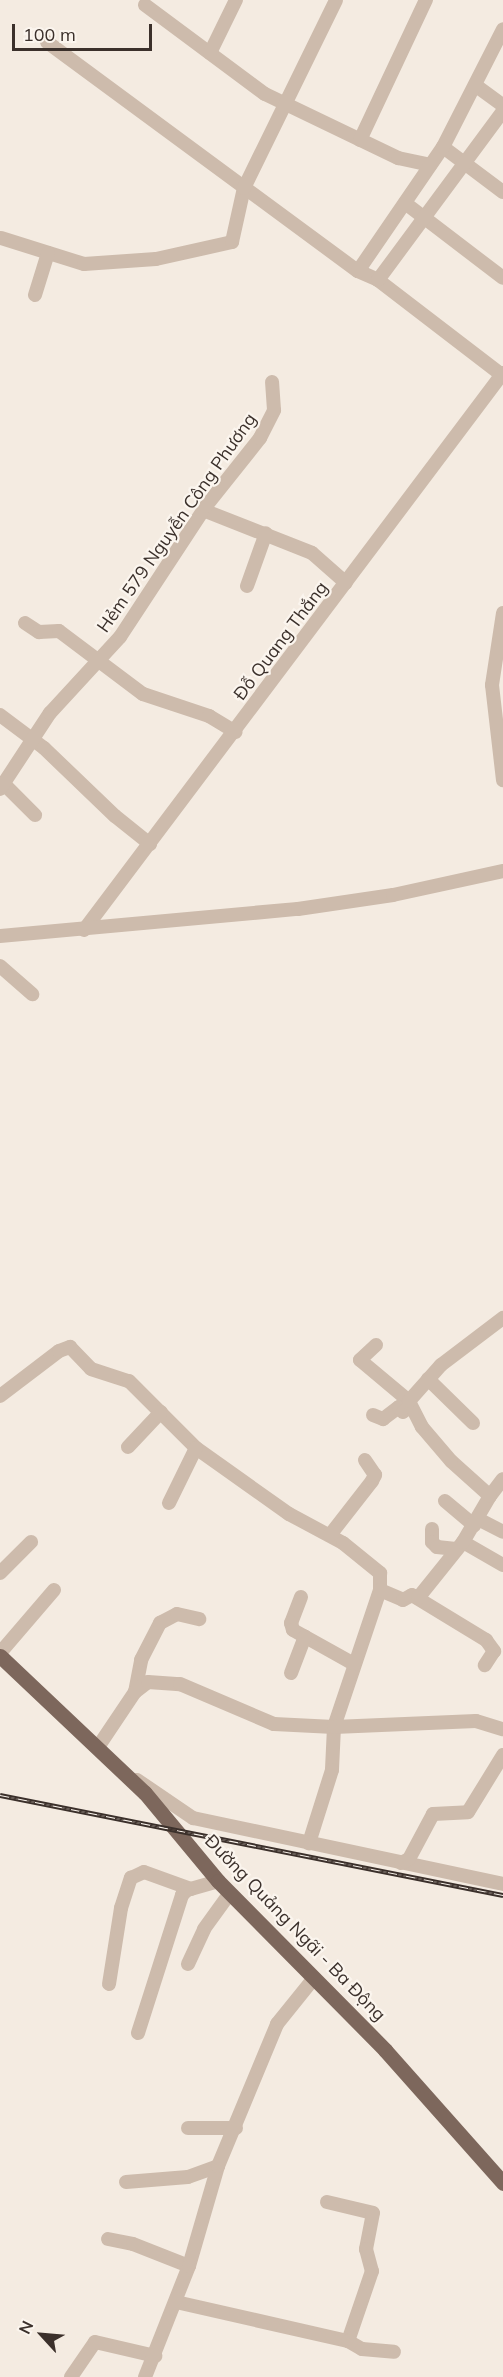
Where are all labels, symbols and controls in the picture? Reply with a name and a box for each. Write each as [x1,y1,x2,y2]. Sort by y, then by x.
scale bar [15,12,154,50]
text: 100 m [23,23,76,46]
street label: Hẻm 579 Nguyễn Công Phương [93,409,261,637]
street label: Đỗ Quang Thắng [229,577,333,705]
street label: Đường Quảng Ngãi - Ba Động [200,1830,390,2026]
north arrow [12,2305,72,2365]
text: N [14,2317,37,2337]

